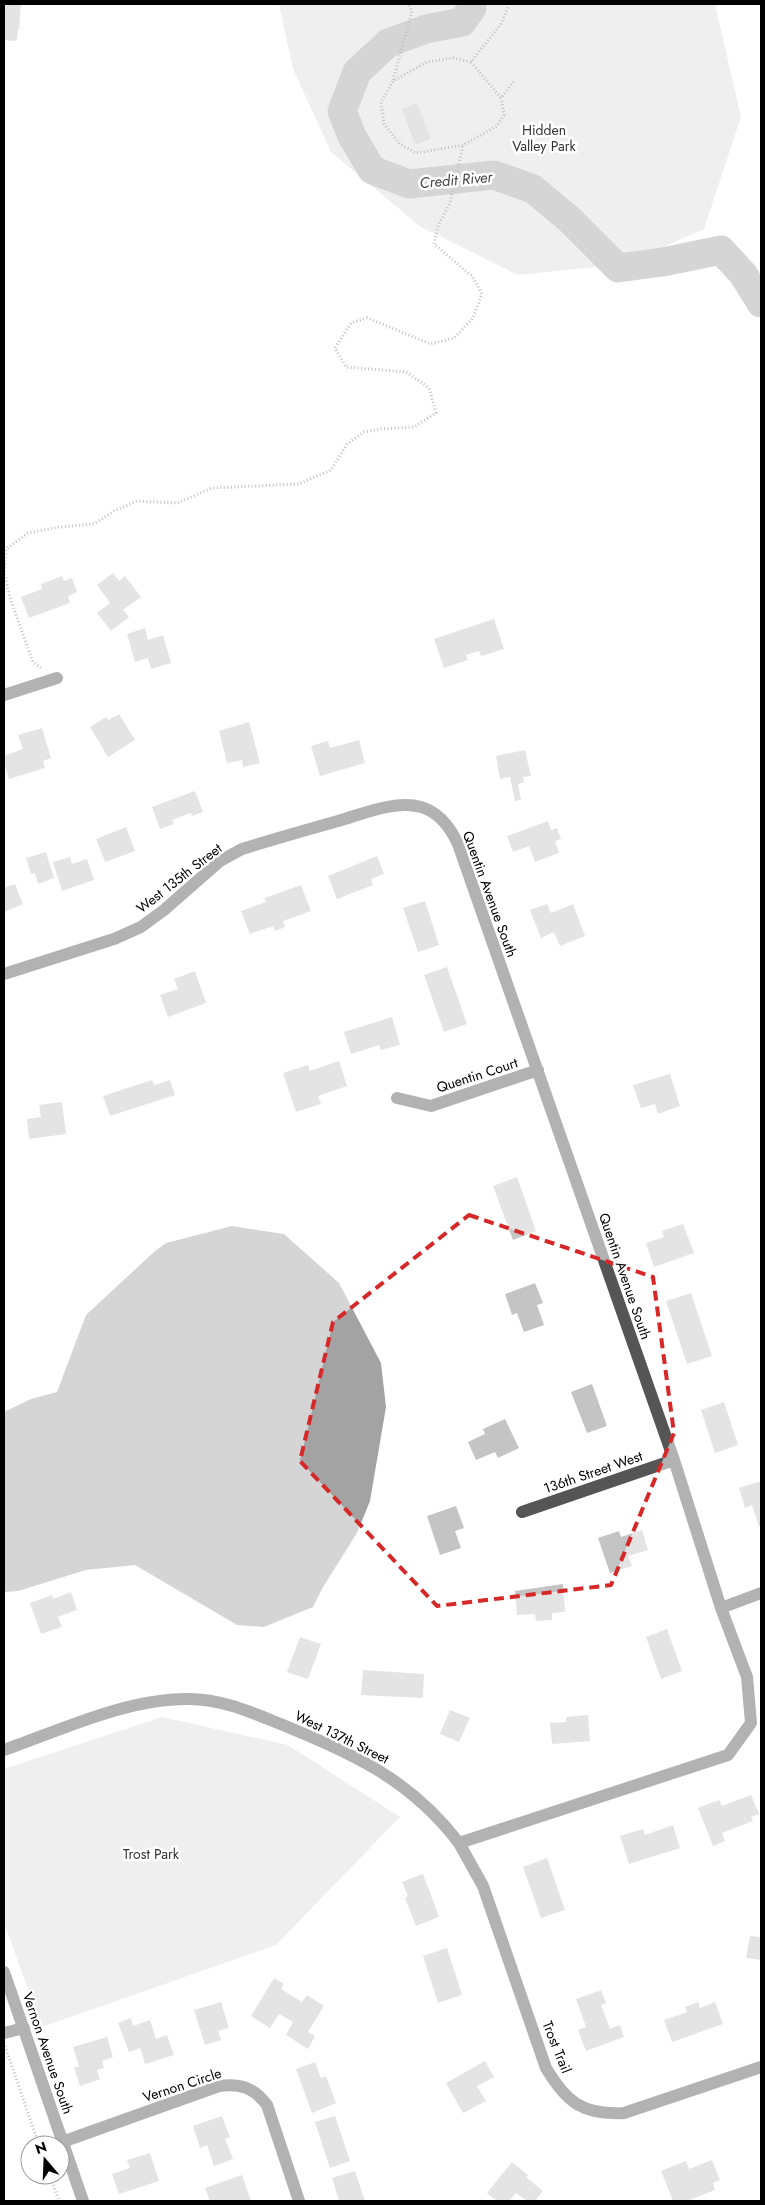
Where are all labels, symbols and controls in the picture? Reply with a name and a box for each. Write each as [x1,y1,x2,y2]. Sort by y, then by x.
park label: Hidden Valley Park [512,120,576,156]
water label: Credit River [419,166,494,194]
street label: Quentin Avenue South [458,828,522,960]
street label: West 135th Street [132,838,226,918]
street label: Quentin Court [434,1052,521,1098]
street label: Quentin Avenue South [594,1210,656,1342]
street label: 136th Street West [541,1445,646,1498]
street label: West 137th Street [292,1706,393,1769]
park label: Trost Park [123,1844,180,1864]
street label: Vernon Avenue South [18,1989,78,2117]
street label: Trost Trail [537,2018,577,2076]
street label: Vernon Circle [140,2063,224,2107]
north arrow [20,2135,70,2185]
text: N [32,2136,49,2159]

